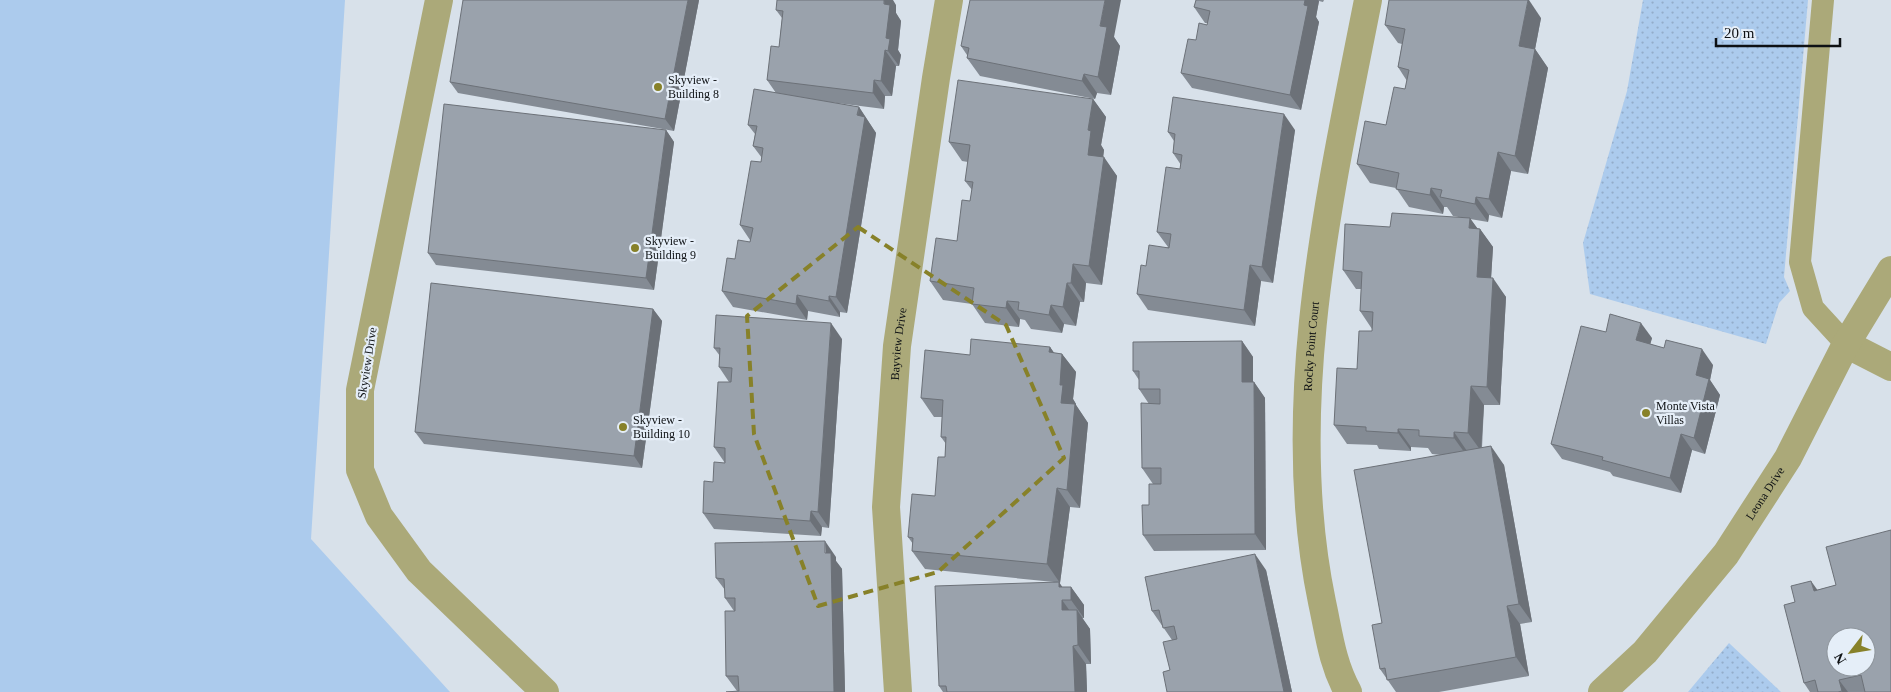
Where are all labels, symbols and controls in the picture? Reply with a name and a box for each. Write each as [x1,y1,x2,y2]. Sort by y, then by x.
scale bar [1716,15,1840,47]
text: 20 m [1724,25,1755,41]
place label: Skyview - Building 8 [668,73,719,101]
marker: Skyview - Building 8 [652,81,664,93]
place label: Skyview - Building 9 [645,234,696,262]
marker: Skyview - Building 9 [629,242,641,254]
street label: Rocky Point Court [1301,300,1322,392]
street label: Bayview Drive [888,307,910,381]
street label: Skyview Drive [354,326,380,400]
place label: Monte Vista Villas [1656,399,1715,427]
marker: Monte Vista Villas [1640,407,1652,419]
place label: Skyview - Building 10 [633,413,690,441]
marker: Skyview - Building 10 [617,421,629,433]
street label: Leona Drive [1743,464,1787,523]
north arrow [1826,627,1876,677]
text: N [1831,650,1849,667]

